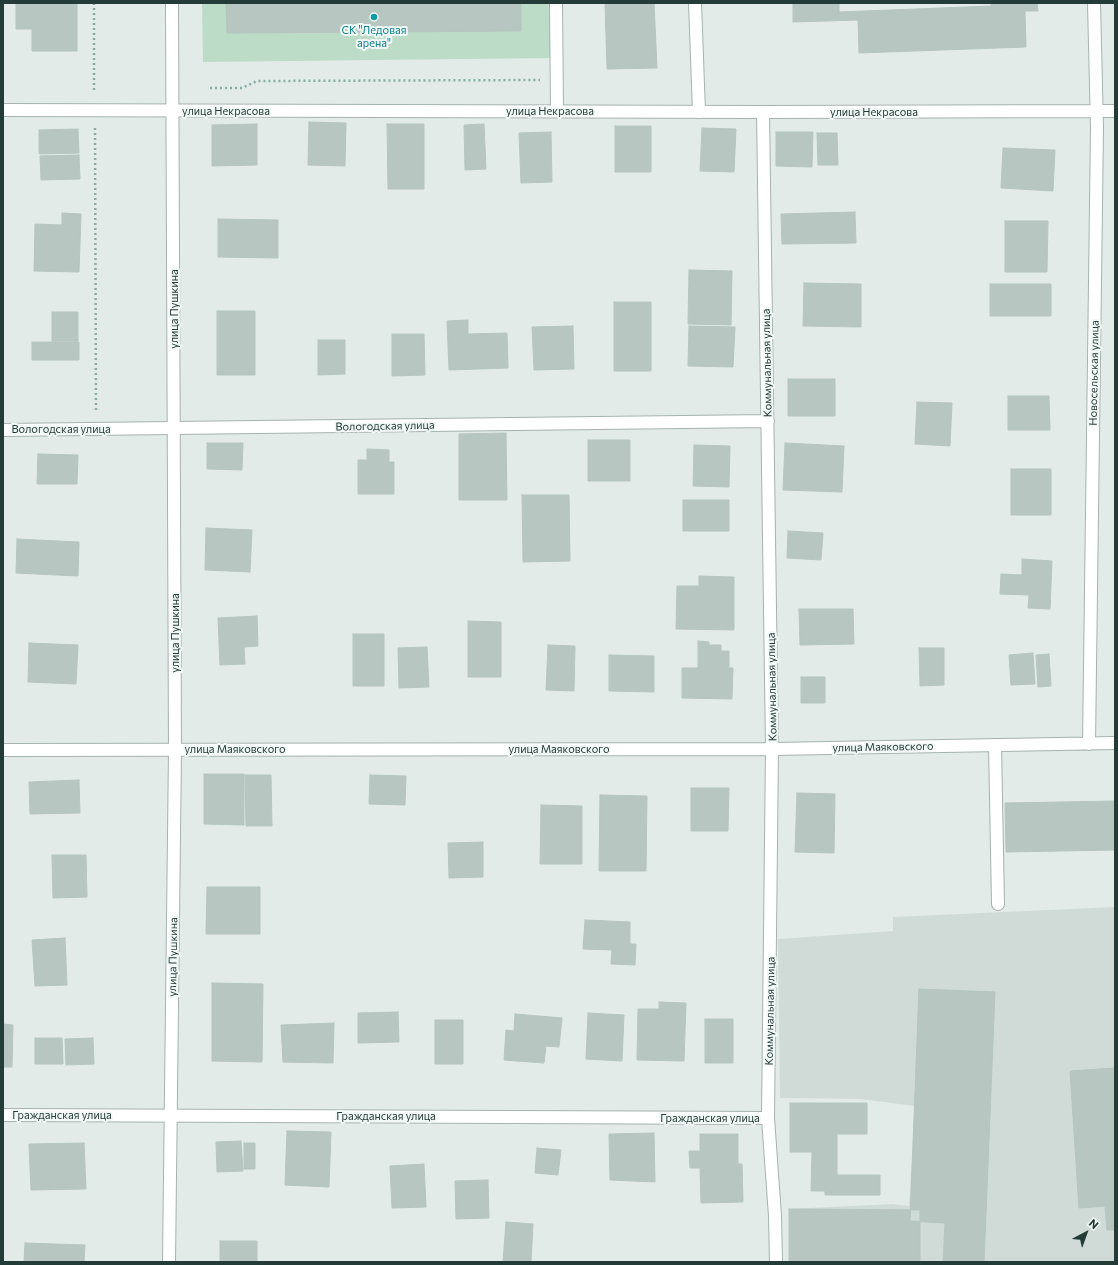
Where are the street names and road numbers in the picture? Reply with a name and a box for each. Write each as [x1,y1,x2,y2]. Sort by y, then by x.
street label: улица Некрасова [182,104,270,118]
street label: улица Некрасова [506,104,594,118]
street label: улица Некрасова [830,105,918,119]
street label: улица Пушкина [167,269,181,349]
street label: Коммунальная улица [759,309,775,417]
street label: Новосельская улица [1086,320,1102,426]
street label: Вологодская улица [335,419,435,433]
street label: Вологодская улица [11,422,111,436]
street label: улица Пушкина [168,593,182,673]
street label: Коммунальная улица [764,633,780,741]
street label: улица Маяковского [832,740,934,754]
street label: улица Маяковского [184,742,286,756]
street label: улица Маяковского [508,742,610,756]
street label: улица Пушкина [166,917,180,997]
street label: Коммунальная улица [762,957,778,1065]
street label: Гражданская улица [12,1108,112,1122]
street label: Гражданская улица [336,1109,436,1123]
street label: Гражданская улица [660,1111,760,1125]

